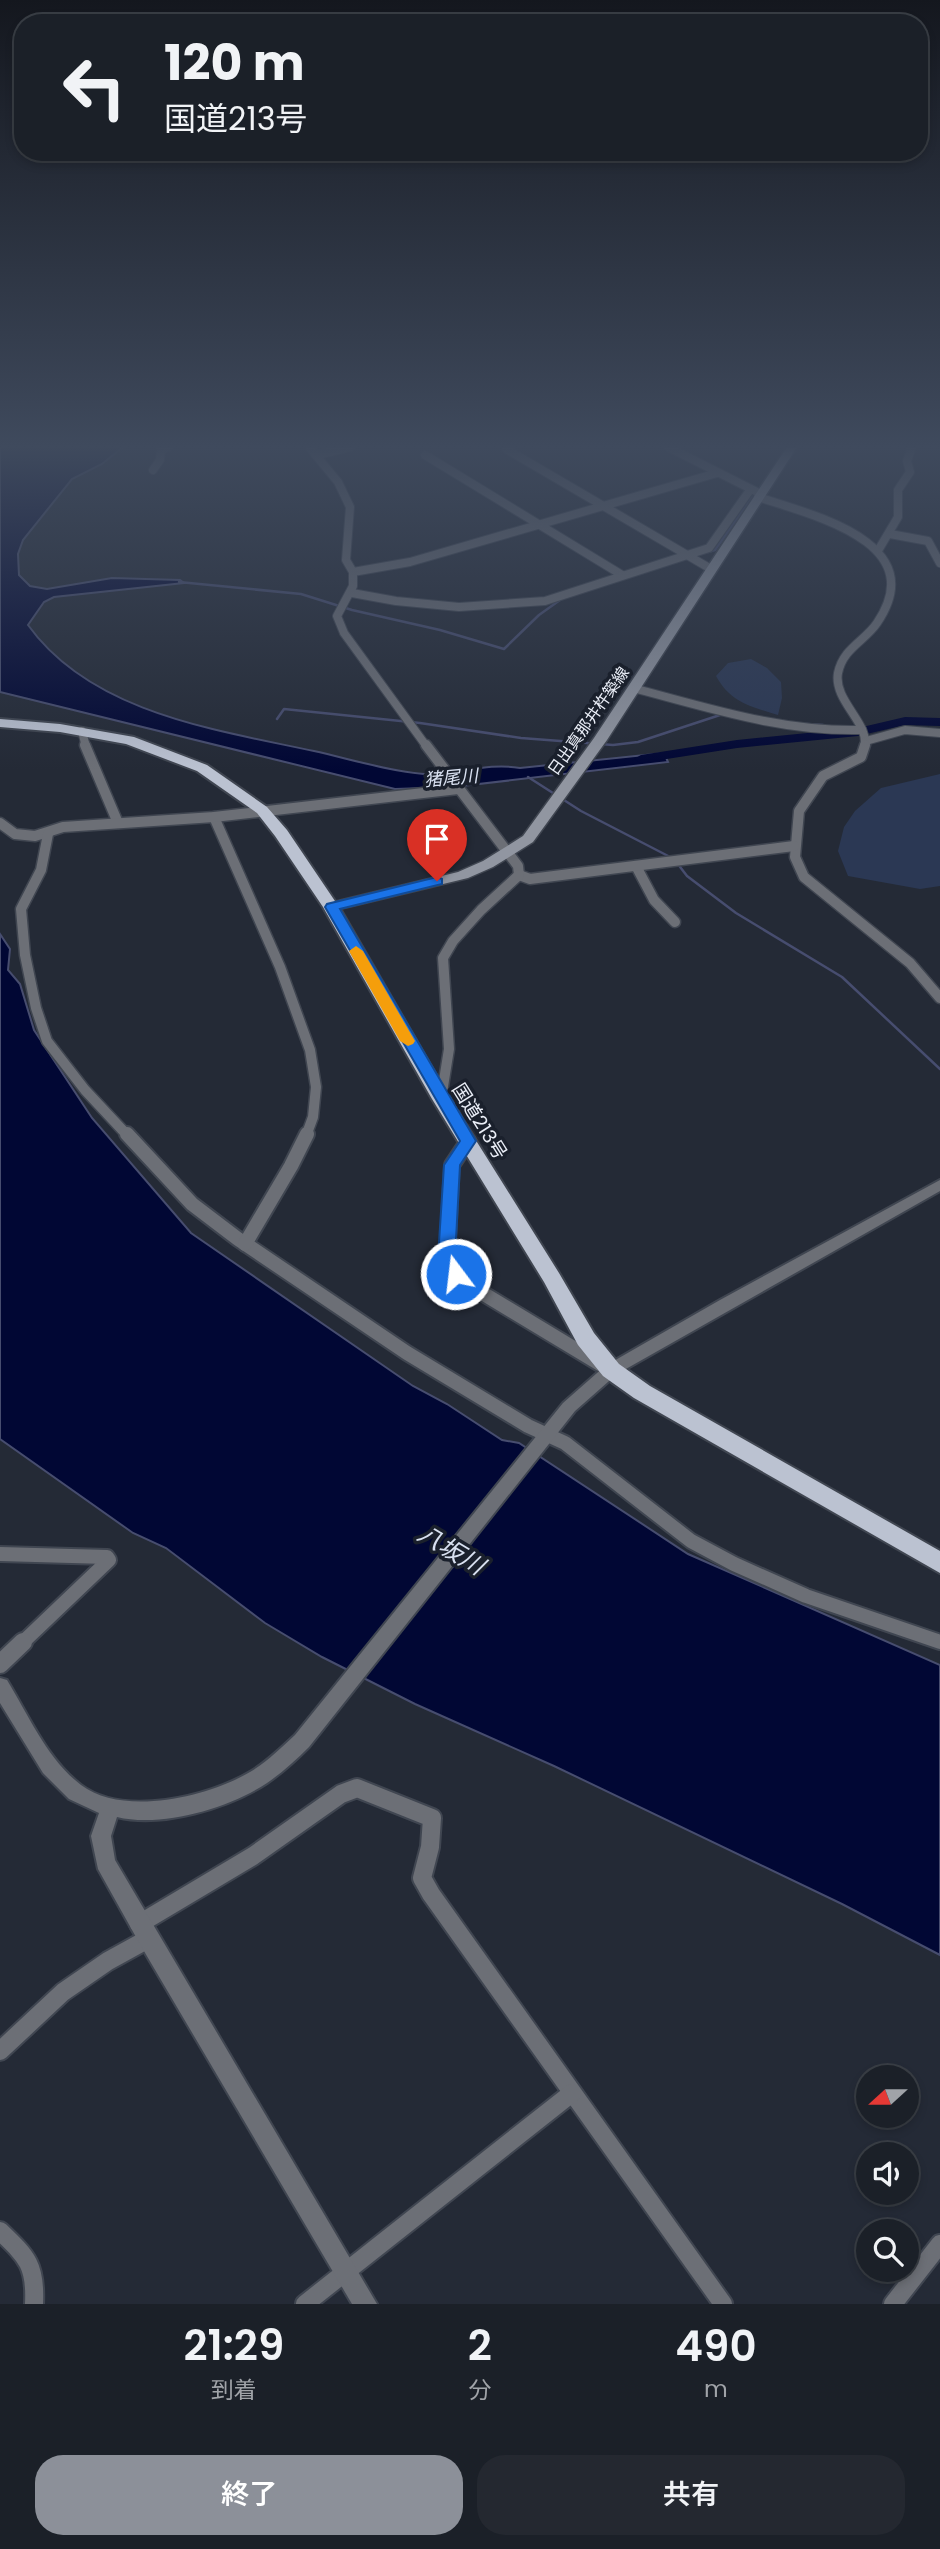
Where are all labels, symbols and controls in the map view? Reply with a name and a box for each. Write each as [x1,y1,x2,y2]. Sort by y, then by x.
text: 120 m [164,29,305,97]
icon: left [49,42,140,133]
text: 国道213号 [164,96,308,141]
street label: 日出真那井杵築線 [542,662,635,780]
water label: 猪尾川 [423,763,481,792]
pin [407,809,467,881]
icon: arrive [418,820,456,858]
street label: 国道213号 [446,1078,514,1165]
position arrow [419,1237,493,1311]
water label: 八坂川 [412,1517,493,1584]
north arrow [856,2065,919,2128]
map controls [856,2065,919,2282]
button: sound [856,2142,919,2205]
button: search [856,2219,919,2282]
text: 21:29 [183,2316,284,2375]
text: 2 [468,2316,492,2375]
text: 490 [675,2317,757,2376]
text: m [704,2373,728,2405]
text: 到着 [211,2374,257,2406]
text: 分 [468,2374,491,2406]
button: 終了 [35,2455,463,2535]
button: 共有 [477,2455,905,2535]

